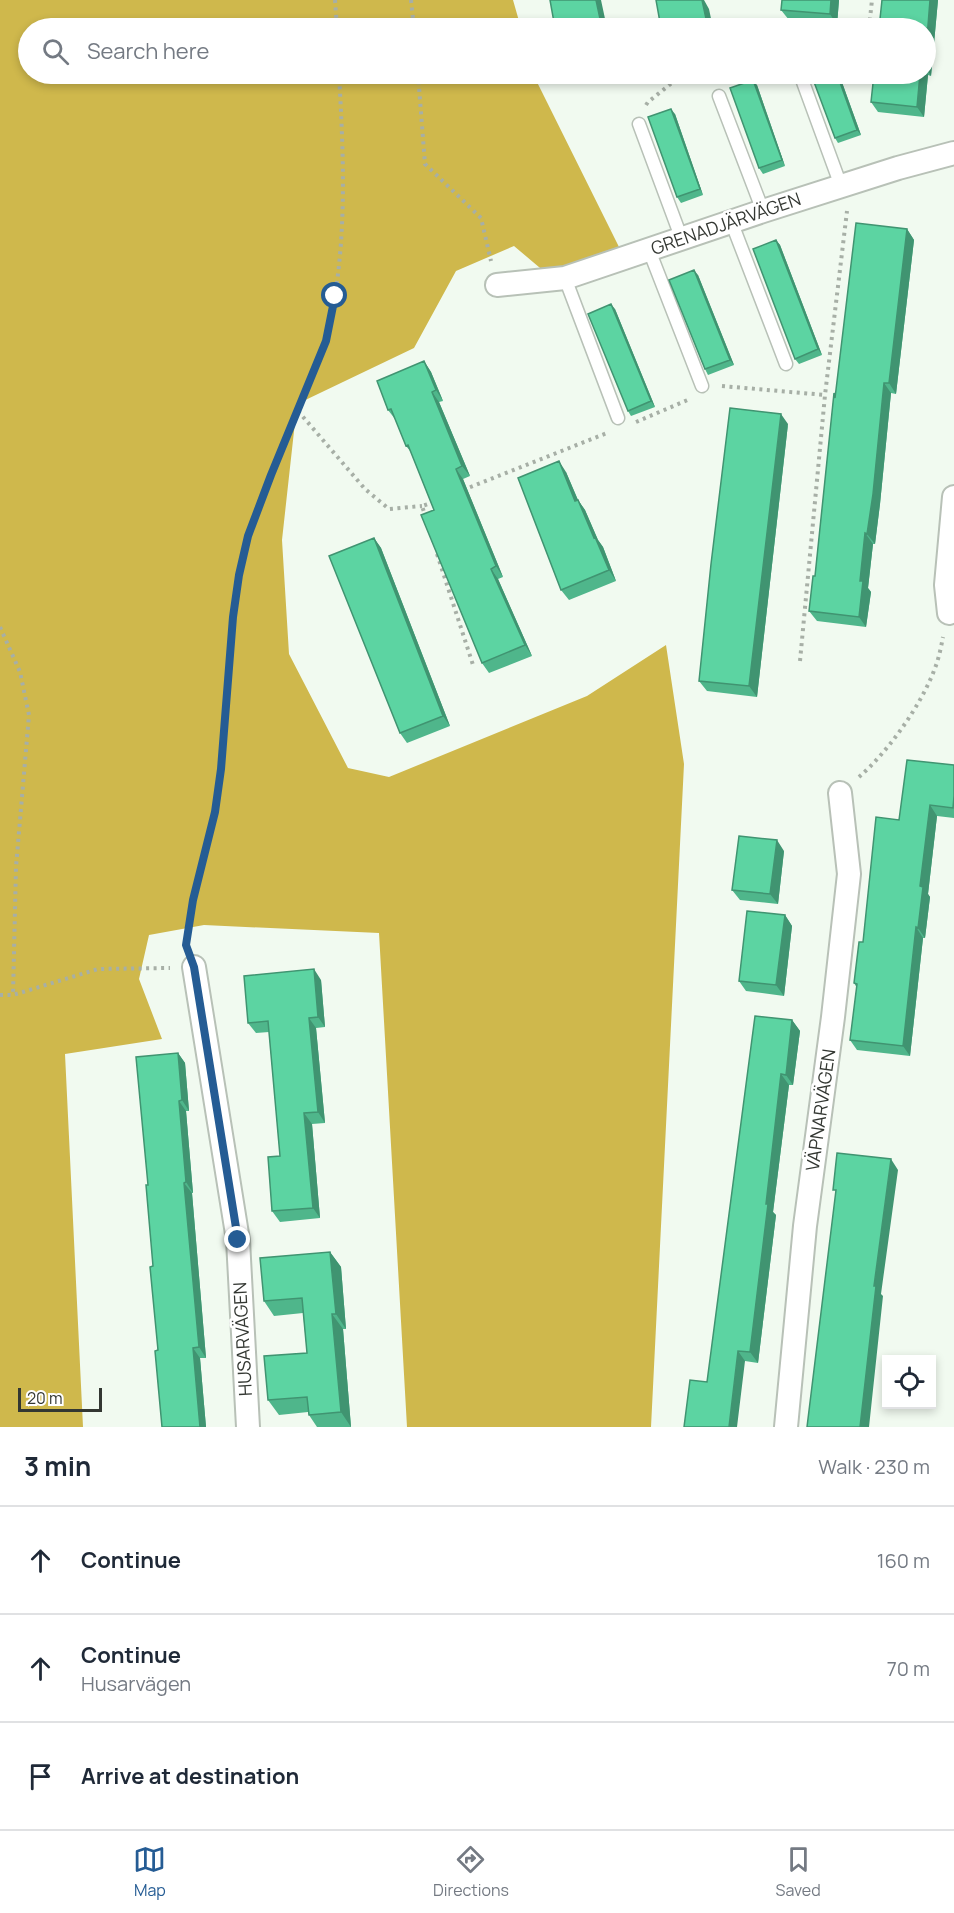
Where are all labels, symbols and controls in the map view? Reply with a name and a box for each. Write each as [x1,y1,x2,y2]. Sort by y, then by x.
search box [18,18,936,84]
icon: search [39,35,72,68]
text: Search here [87,36,209,66]
street label: GRENADJÄRVÄGEN [648,186,804,260]
route start [321,282,347,308]
street label: VÄPNARVÄGEN [800,1047,840,1172]
route end [224,1226,250,1252]
street label: HUSARVÄGEN [227,1281,257,1397]
map controls [882,1355,936,1409]
button: locate [882,1355,936,1409]
scale bar [18,1385,102,1412]
text: 20 m [27,1387,63,1409]
text: 3 min [24,1448,91,1484]
text: Walk · 230 m [818,1453,930,1480]
icon: ahead [24,1544,57,1577]
text: Continue [81,1545,181,1575]
text: 160 m [877,1547,930,1574]
text: Continue [81,1640,181,1670]
icon: ahead [24,1652,57,1685]
text: 70 m [887,1655,930,1682]
text: Husarvägen [81,1670,191,1697]
icon: arrive [24,1760,57,1793]
text: Arrive at destination [81,1761,299,1791]
tab: Map [133,1843,166,1901]
tab: Directions [433,1843,509,1901]
tab: Saved [776,1843,821,1901]

